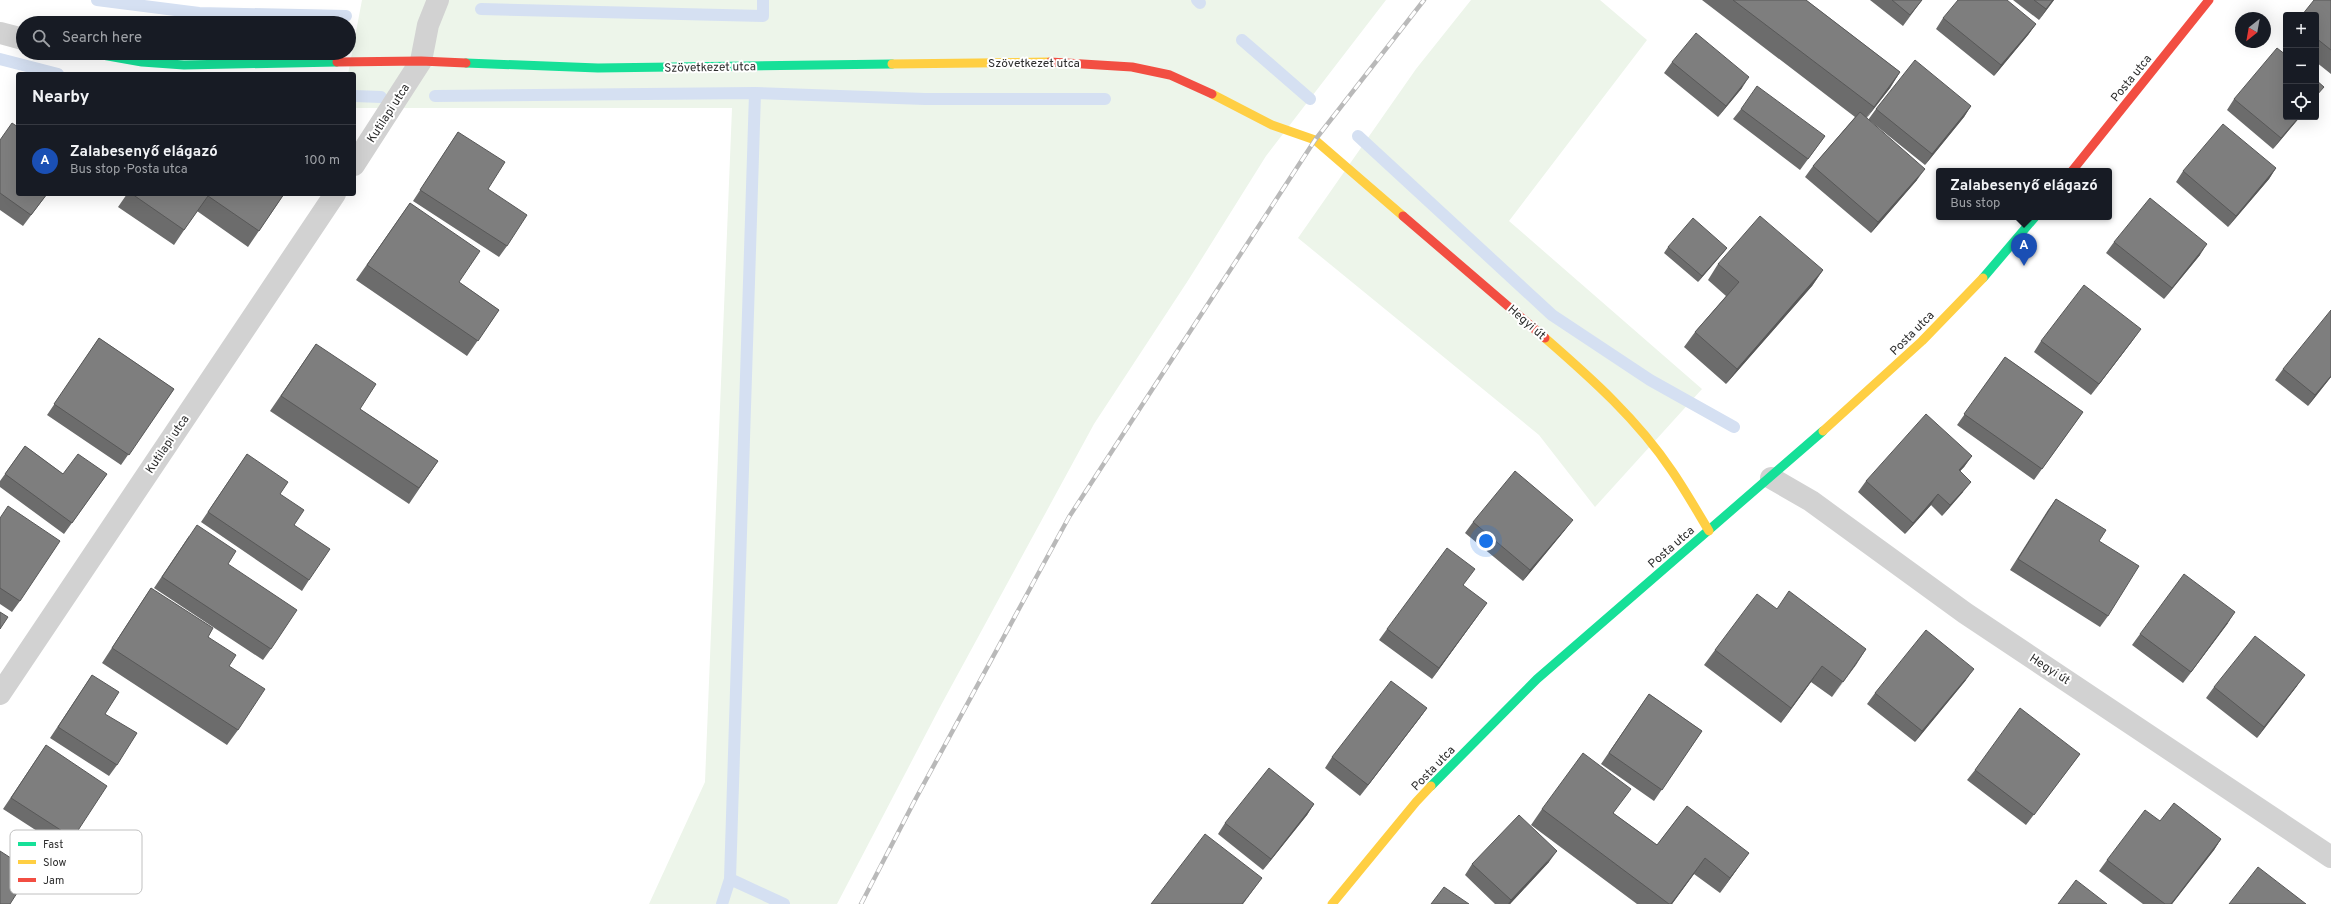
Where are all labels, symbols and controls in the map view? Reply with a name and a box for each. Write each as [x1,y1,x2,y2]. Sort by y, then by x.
north arrow [2235,12,2271,48]
map controls [2283,12,2319,120]
button: + [2283,12,2319,48]
search box [16,16,356,60]
icon: search [30,27,52,49]
text: Search here [62,29,142,48]
button: − [2283,48,2319,84]
street label: Posta utca [2108,52,2156,106]
street label: Szövetkezet utca [988,56,1080,72]
street label: Szövetkezet utca [664,59,756,77]
street label: Kutilapi utca [364,81,414,146]
button: locate [2283,84,2319,120]
text: Nearby [32,87,89,109]
text: Zalabesenyő elágazó [70,143,218,162]
text: A [40,153,50,169]
text: 100 m [304,153,340,169]
text: Bus stop · Posta utca [70,162,188,178]
popup [1936,168,2112,220]
text: Zalabesenyő elágazó [1950,177,2098,196]
text: Bus stop [1950,196,2000,212]
pin: A [2011,233,2037,266]
street label: Hegyi út [1504,302,1549,344]
street label: Posta utca [1887,308,1938,359]
street label: Kutilapi utca [142,412,193,477]
street label: Posta utca [1645,523,1698,572]
your location [1476,531,1496,551]
street label: Hegyi út [2026,651,2073,689]
street label: Posta utca [1408,743,1459,795]
legend [10,830,142,894]
text: Fast [43,838,63,852]
text: Slow [43,856,66,870]
text: Jam [43,874,64,888]

